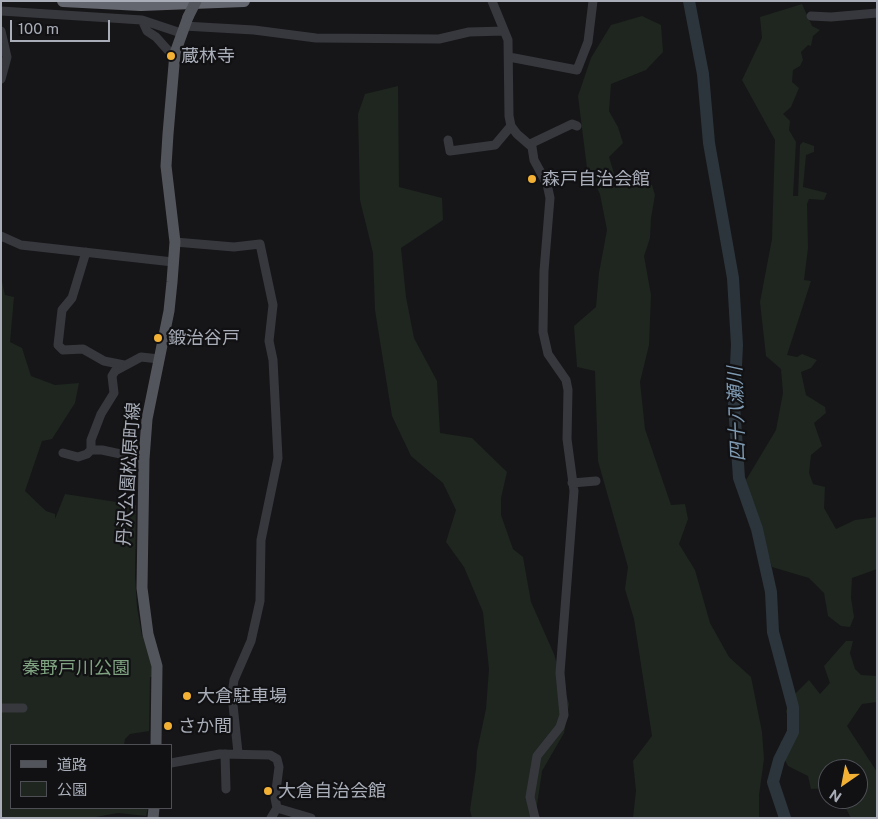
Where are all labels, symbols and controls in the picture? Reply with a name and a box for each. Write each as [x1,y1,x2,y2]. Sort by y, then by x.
scale bar [12,10,112,42]
text: 100 m [18,20,59,37]
place label: 蔵林寺 [181,45,235,67]
marker: 蔵林寺 [165,50,177,62]
place label: 森戸自治会館 [542,168,650,190]
marker: 森戸自治会館 [526,173,538,185]
place label: 鍛治谷戸 [168,327,240,349]
marker: 鍛治谷戸 [152,332,164,344]
water label: 四十八瀬川 [724,366,750,462]
street label: 丹沢公園松原町線 [113,401,145,547]
park label: 秦野戸川公園 [22,657,130,679]
place label: 大倉駐車場 [197,685,287,707]
marker: 大倉駐車場 [181,690,193,702]
place label: さか間 [178,715,232,737]
marker: さか間 [162,720,174,732]
legend [10,744,172,809]
text: 道路 [57,756,87,773]
north arrow [818,759,868,809]
place label: 大倉自治会館 [278,780,386,802]
text: 公園 [57,781,87,798]
marker: 大倉自治会館 [262,785,274,797]
text: N [826,786,844,805]

